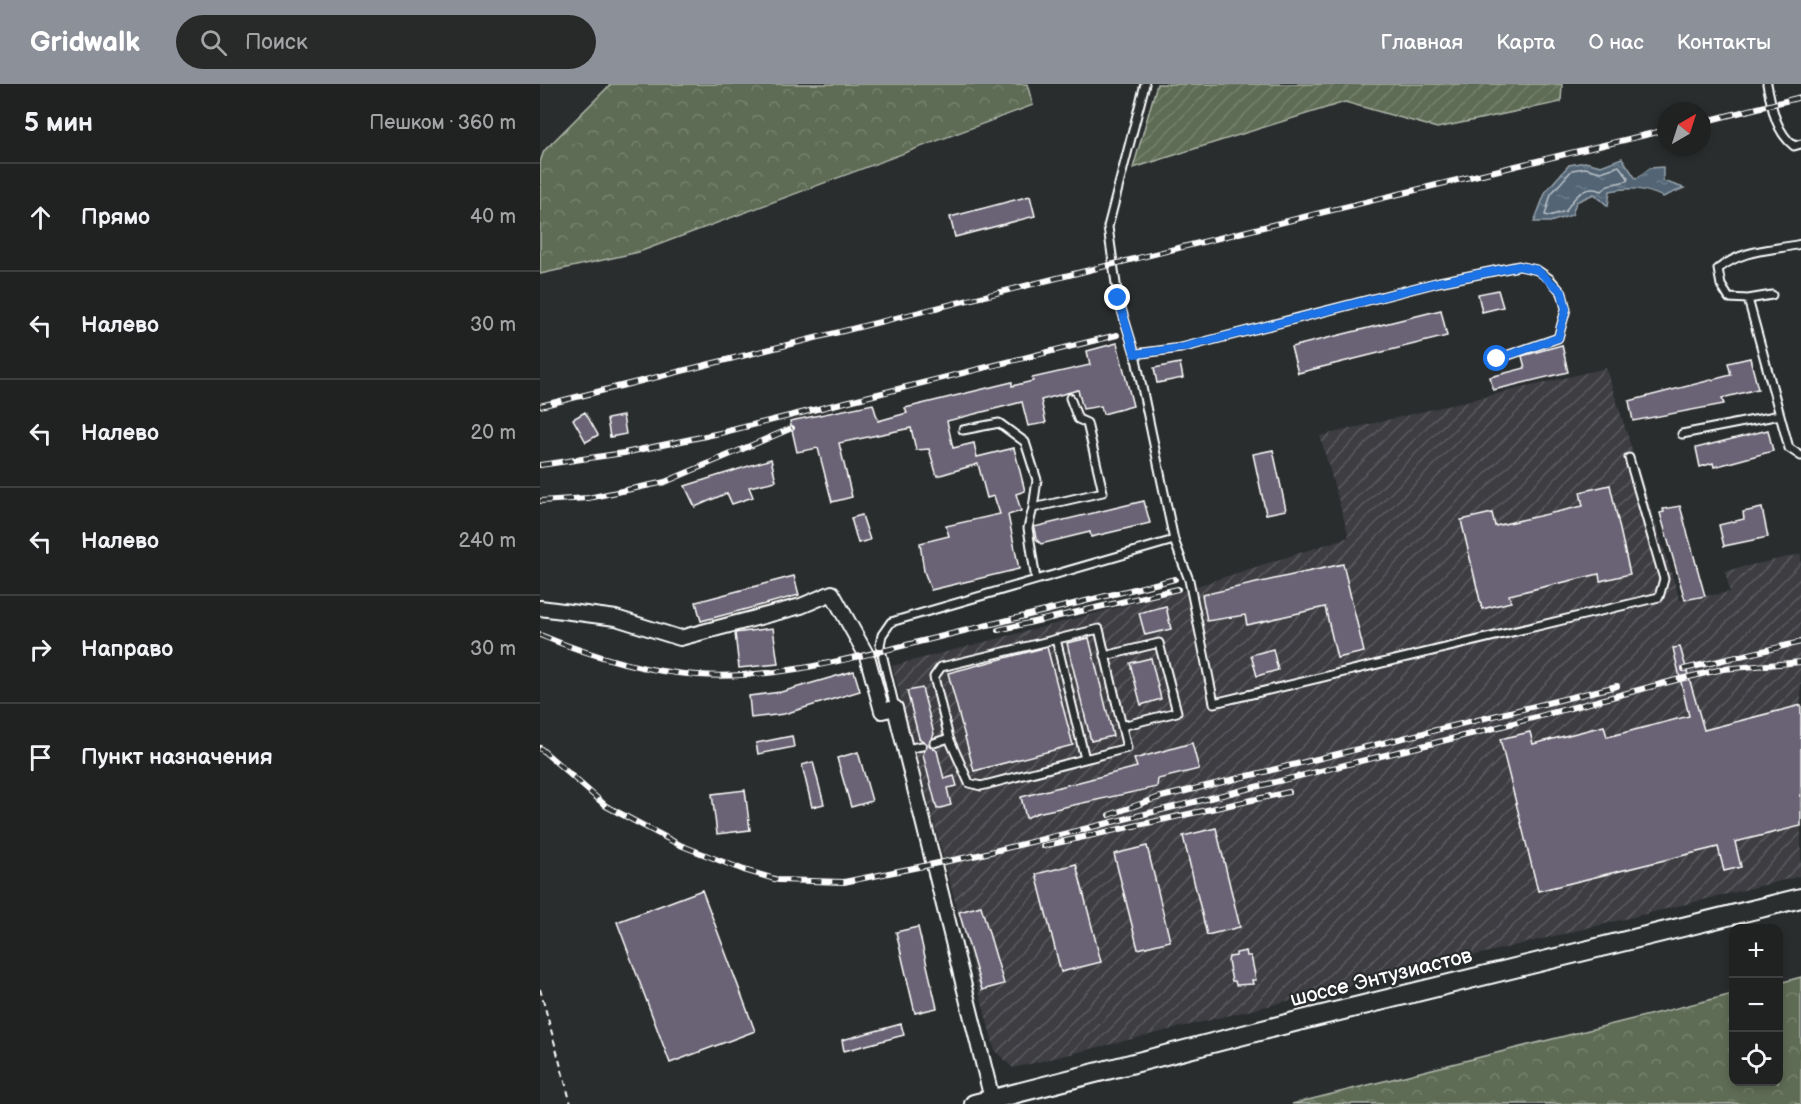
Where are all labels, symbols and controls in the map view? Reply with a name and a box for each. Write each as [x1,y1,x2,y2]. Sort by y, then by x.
search box [176,15,596,69]
text: Gridwalk [30,26,140,59]
icon: search [197,26,230,59]
text: Поиск [245,29,308,56]
text: Главная [1380,30,1463,55]
text: Карта [1496,30,1555,55]
text: О нас [1588,30,1644,55]
text: Контакты [1677,30,1771,55]
north arrow [1657,102,1711,156]
text: 5 мин [24,108,93,139]
text: Пешком · 360 m [369,111,516,135]
icon: ahead [24,201,57,234]
text: Прямо [81,204,150,231]
text: 40 m [470,205,516,229]
route end [1104,284,1130,310]
icon: left [24,309,57,342]
text: Налево [81,312,159,339]
text: 30 m [470,313,516,337]
route start [1483,345,1509,371]
icon: left [24,417,57,450]
text: Налево [81,420,159,447]
text: 20 m [471,421,516,445]
icon: left [24,525,57,558]
text: Налево [81,528,159,555]
text: 240 m [459,529,516,553]
icon: right [24,633,57,666]
text: Направо [81,636,173,663]
text: 30 m [470,637,516,661]
icon: arrive [24,741,57,774]
text: Пункт назначения [81,744,273,771]
map controls [1729,924,1783,1086]
button: + [1729,924,1783,978]
street label: шоссе Энтузиастов [1288,943,1475,1012]
button: − [1729,978,1783,1032]
button: locate [1729,1032,1783,1086]

